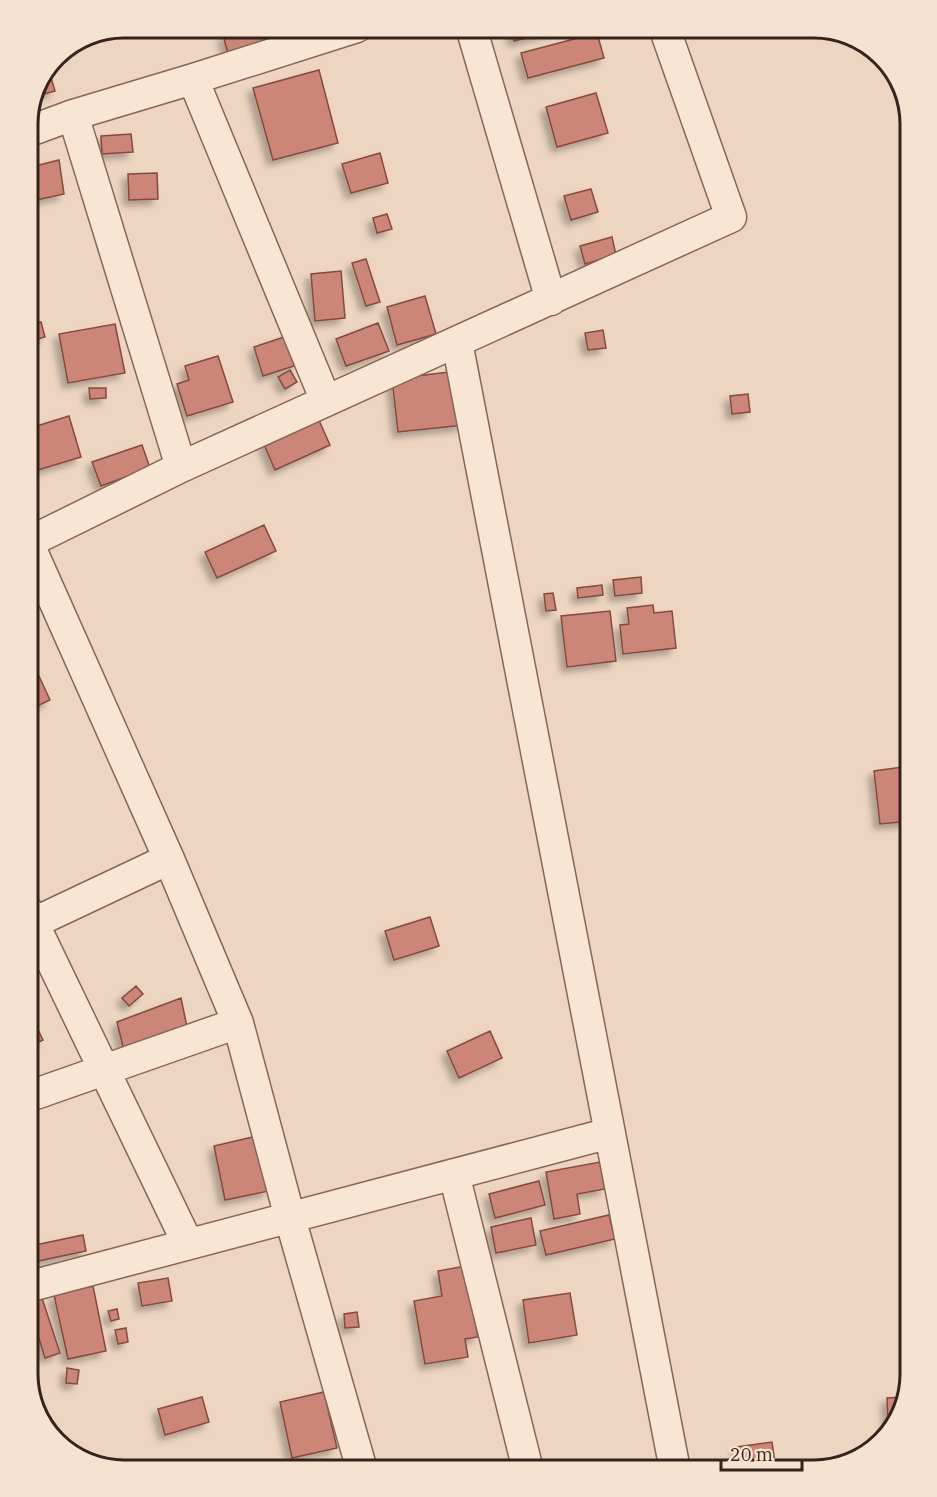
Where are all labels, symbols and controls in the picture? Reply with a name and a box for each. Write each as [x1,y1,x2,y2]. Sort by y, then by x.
scale bar [721,1434,802,1472]
text: 20 m [730,1443,773,1466]

